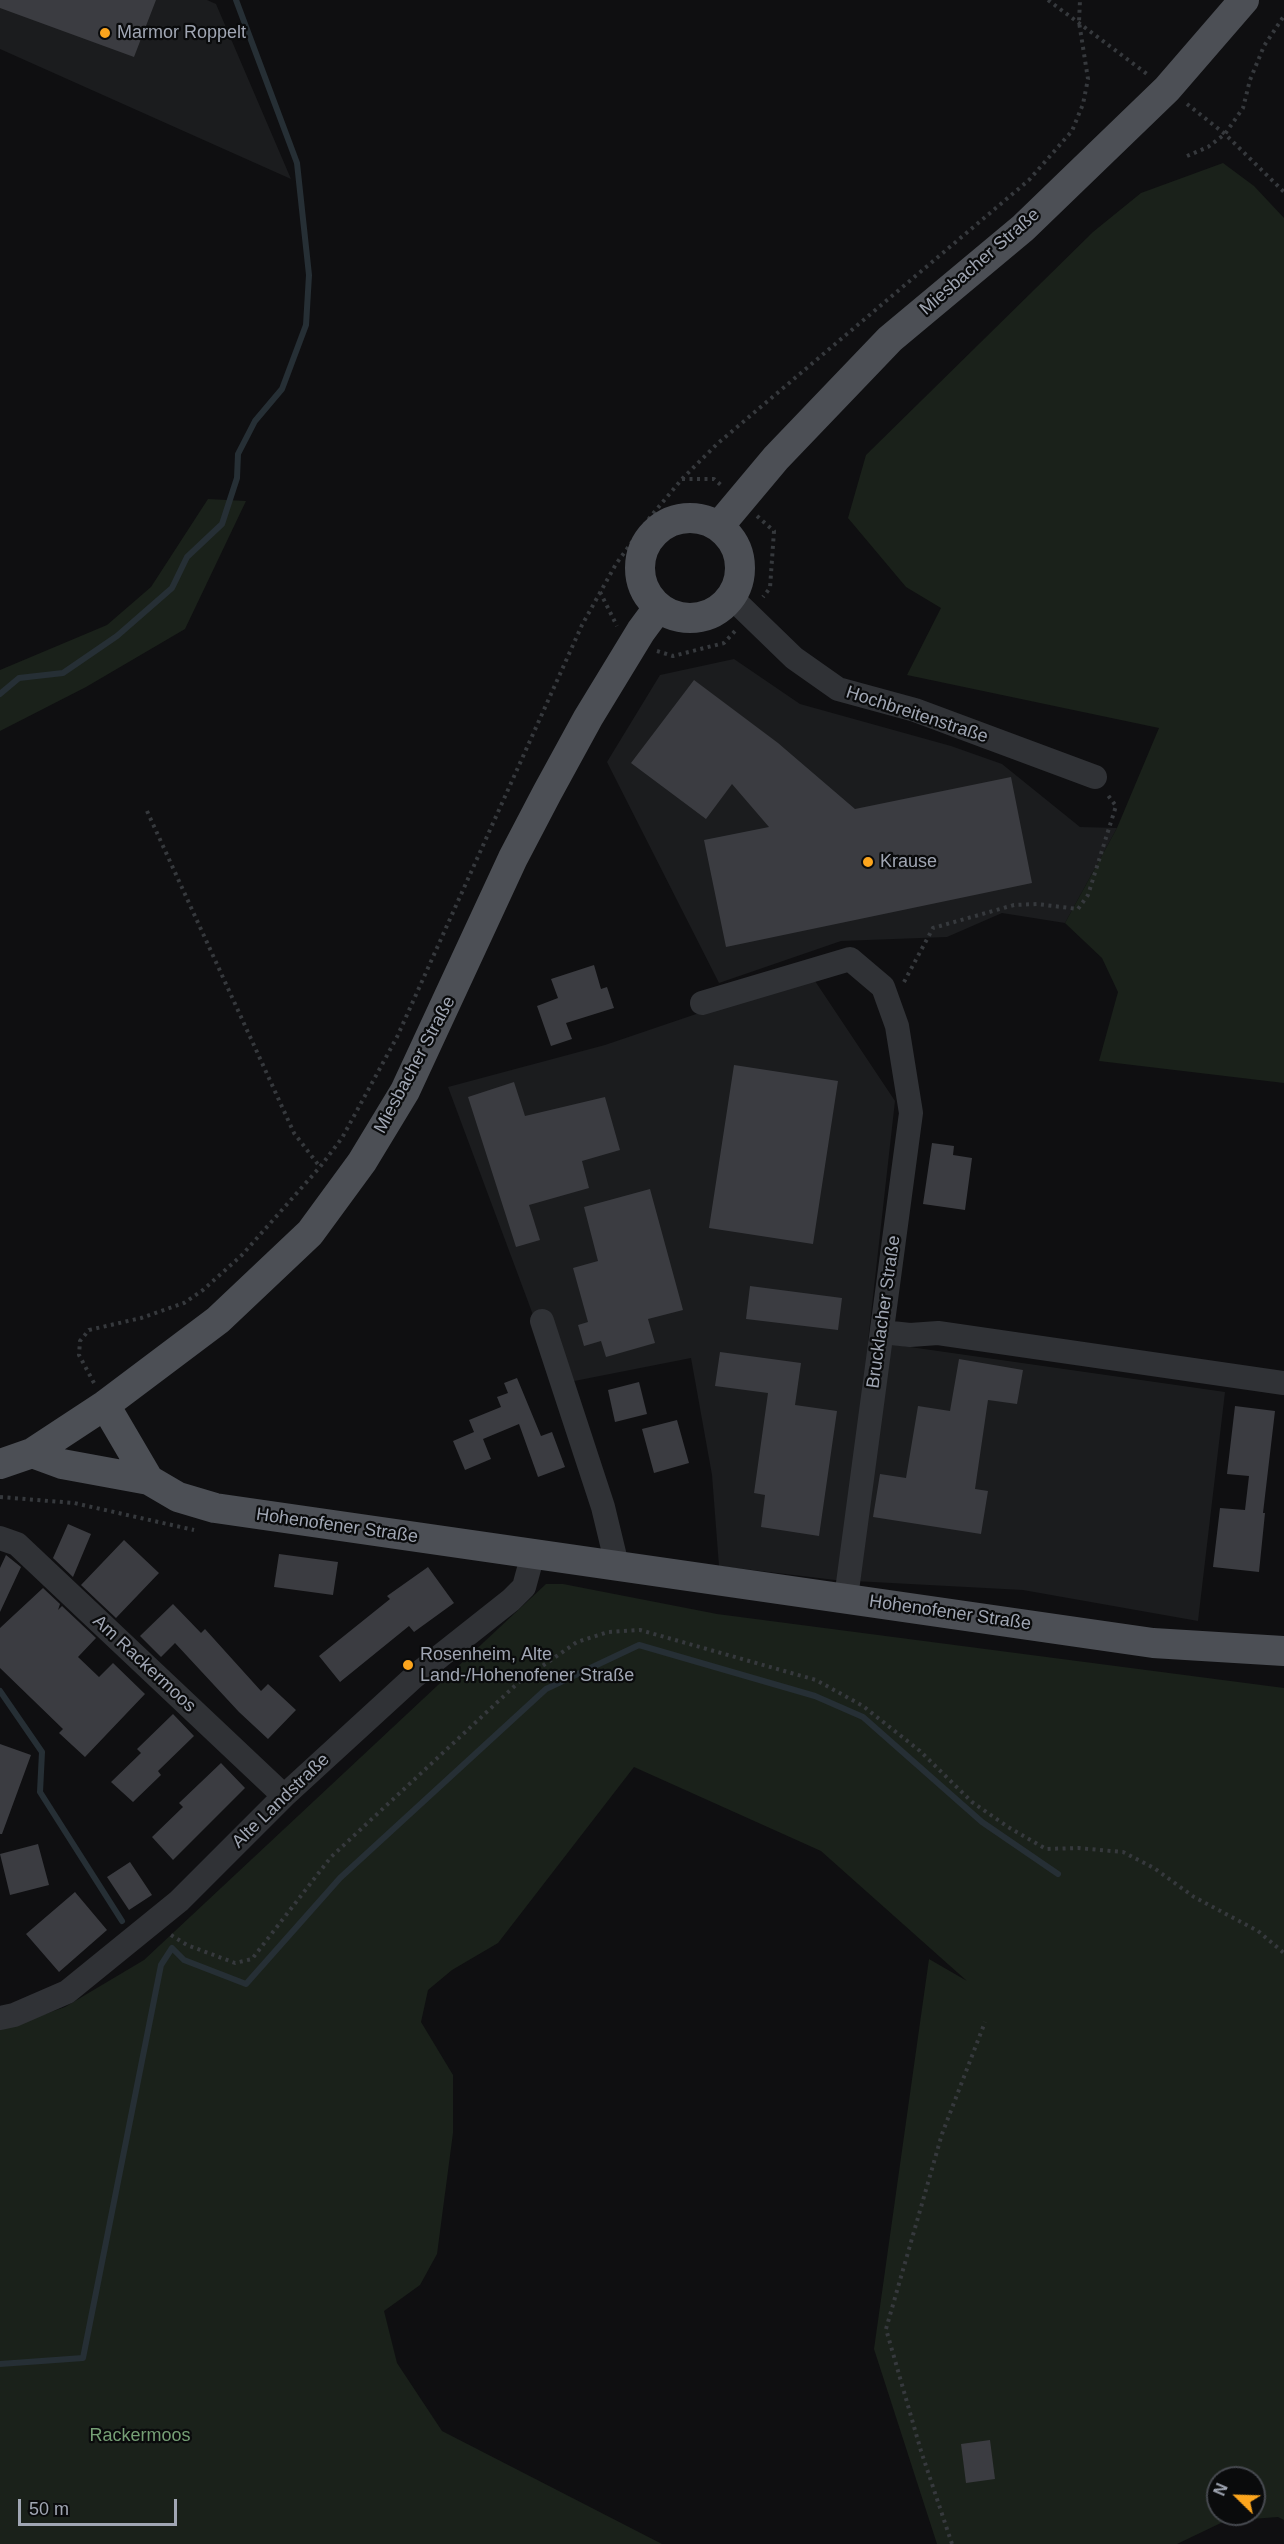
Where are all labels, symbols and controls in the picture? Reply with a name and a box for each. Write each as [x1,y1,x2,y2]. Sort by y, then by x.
place label: Marmor Roppelt [117,22,246,44]
marker: Marmor Roppelt [98,26,112,40]
street label: Miesbacher Straße [916,204,1044,320]
street label: Hochbreitenstraße [843,682,991,748]
place label: Krause [880,851,937,873]
marker: Krause [861,855,875,869]
street label: Miesbacher Straße [370,993,460,1137]
street label: Brucklacher Straße [863,1234,905,1390]
street label: Hohenofener Straße [255,1504,419,1548]
street label: Hohenofener Straße [868,1591,1032,1635]
street label: Am Rackermoos [88,1611,200,1717]
place label: Rosenheim, Alte Land-/Hohenofener Straße [420,1644,634,1686]
marker: Rosenheim, Alte Land-/Hohenofener Straße [401,1658,415,1672]
street label: Alte Landstraße [228,1749,334,1853]
park label: Rackermoos [89,2425,191,2447]
north arrow [1206,2466,1266,2526]
text: N [1211,2481,1231,2498]
scale bar [21,2487,180,2525]
text: 50 m [29,2499,69,2519]

